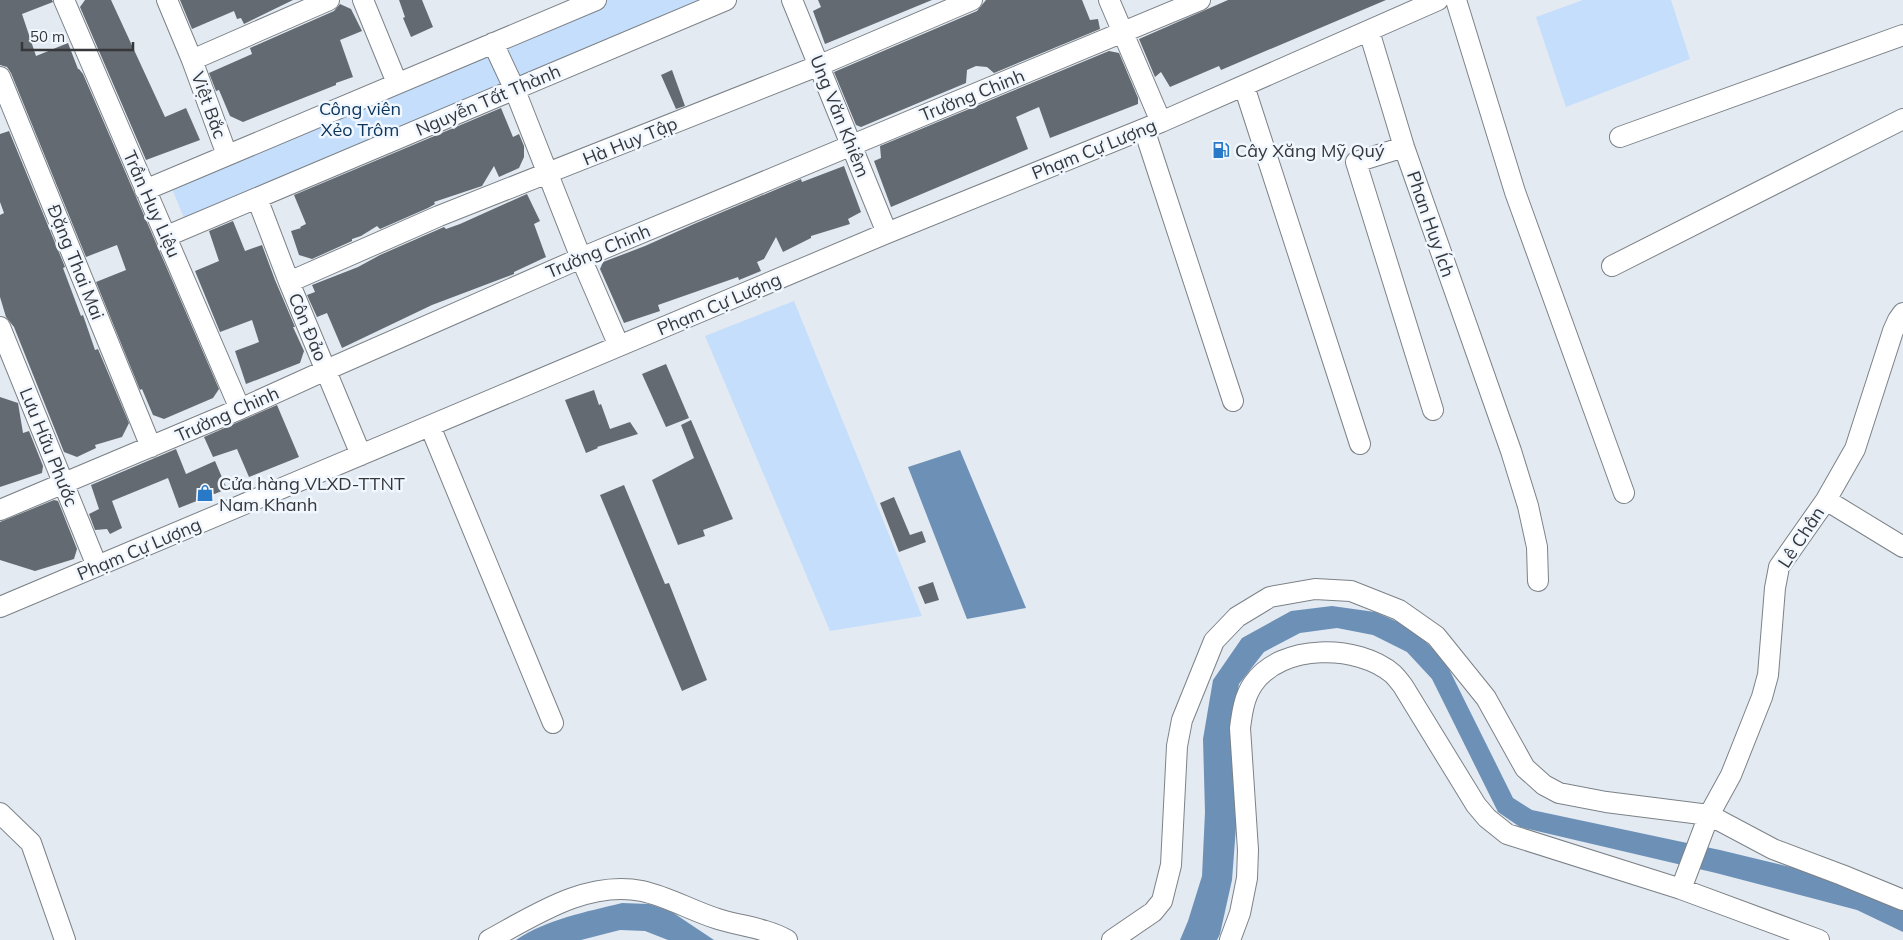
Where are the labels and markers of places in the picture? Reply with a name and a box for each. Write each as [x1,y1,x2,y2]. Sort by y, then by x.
place label: Cây Xăng Mỹ Quý [1235,139,1385,162]
fuel station icon: Cây Xăng Mỹ Quý [1211,140,1231,160]
place label: Cửa hàng VLXD-TTNT Nam Khanh [219,472,405,516]
shop icon: Cửa hàng VLXD-TTNT Nam Khanh [195,483,215,503]

